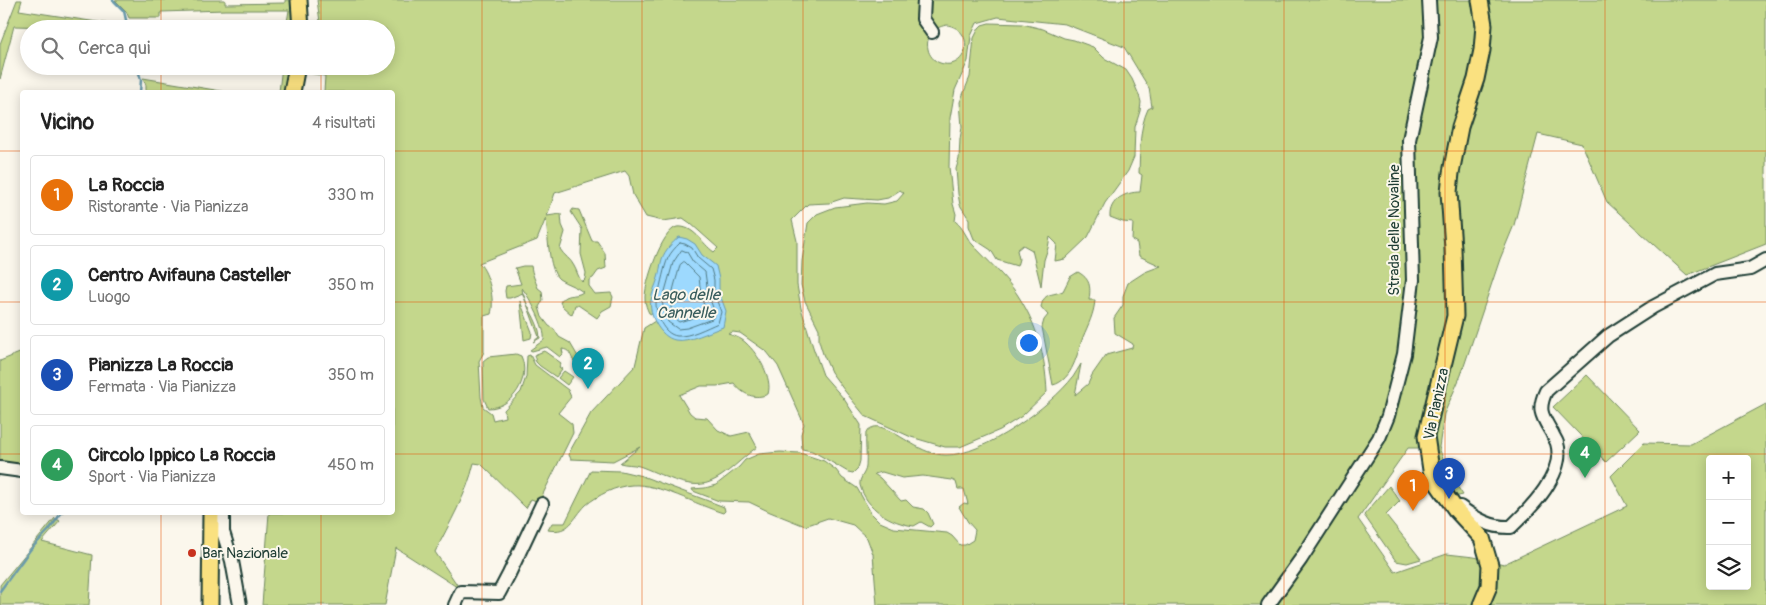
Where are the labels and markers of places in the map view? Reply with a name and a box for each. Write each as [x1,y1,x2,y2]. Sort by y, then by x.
pin: 2 [572,348,604,389]
pin: 4 [1569,437,1601,478]
pin: 3 [1433,458,1465,499]
pin: 1 [1397,470,1429,511]
place label: Bar Nazionale [202,544,289,563]
marker: Bar Nazionale [186,547,198,559]

